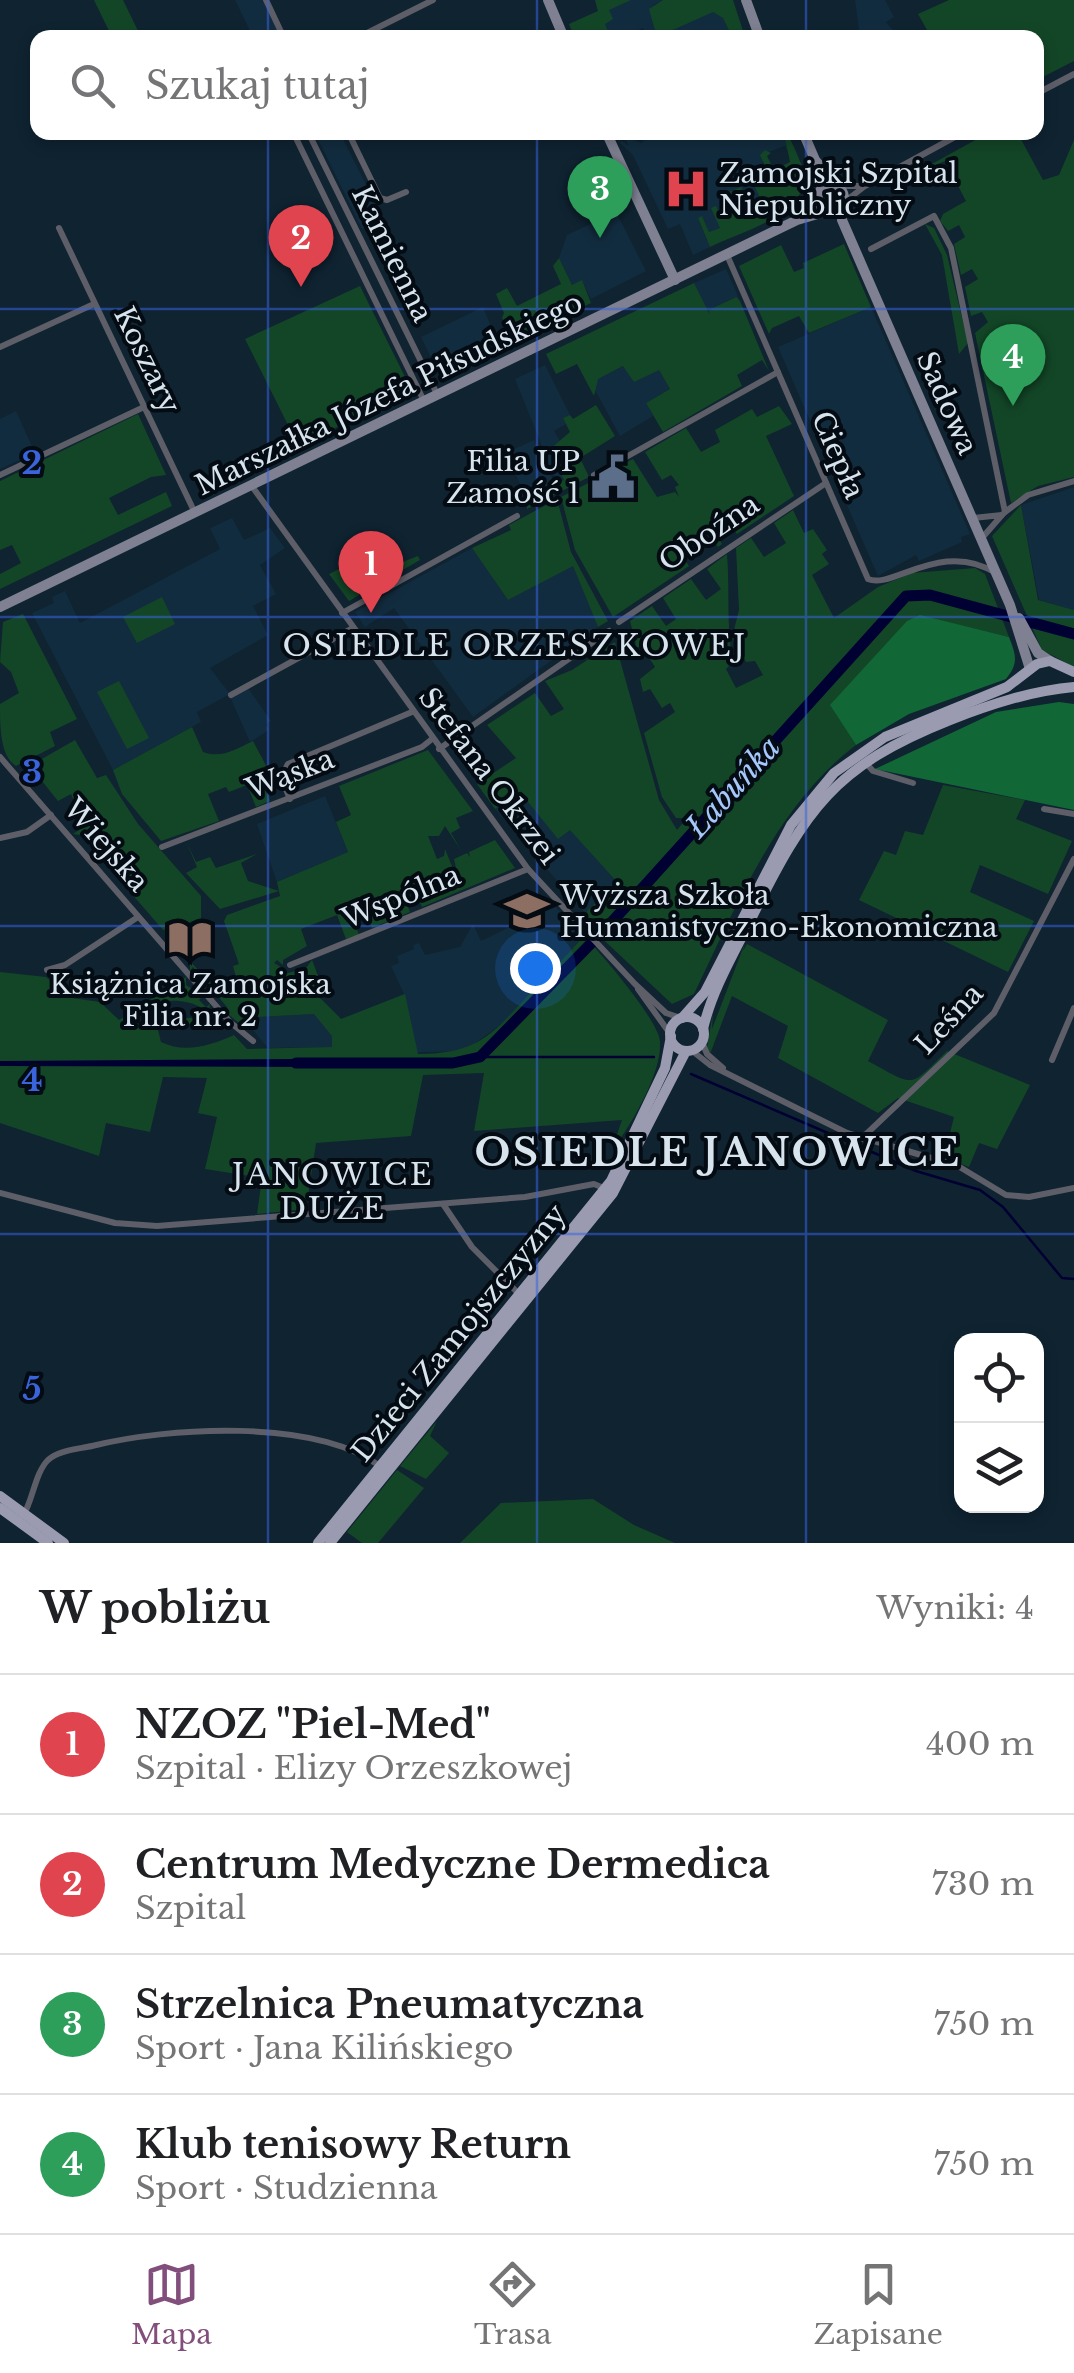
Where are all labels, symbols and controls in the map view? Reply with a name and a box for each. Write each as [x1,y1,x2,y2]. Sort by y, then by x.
search box [30,30,1044,140]
icon: search [65,58,120,113]
text: Szukaj tutaj [145,62,370,109]
pin: 3 [568,156,632,238]
place label: Zamojski Szpital Niepubliczny [719,156,958,223]
hospital icon: Zamojski Szpital Niepubliczny [662,165,710,213]
street label: Kamienna [344,180,440,328]
pin: 2 [268,204,334,287]
street label: Marszałka Józefa Piłsudskiego [190,285,588,503]
street label: Koszary [106,301,188,419]
pin: 4 [980,324,1046,406]
street label: Sadowa [909,346,985,460]
street label: Ciepła [804,406,872,505]
text: 2 [22,443,42,483]
place label: Filia UP Zamość 1 [446,444,580,511]
public building icon: Filia UP Zamość 1 [589,453,637,501]
street label: Oboźna [652,487,766,579]
pin: 1 [338,530,404,613]
district label: OSIEDLE ORZESZKOWEJ [282,627,748,664]
street label: Stefana Okrzei [411,681,567,871]
water label: Łabuńka [677,729,788,846]
street label: Wąska [240,741,339,807]
text: 3 [22,752,42,792]
street label: Wiejska [55,790,156,899]
street label: Wspólna [336,857,466,937]
place label: Wyższa Szkoła Humanistyczno-Ekonomiczna [559,878,998,945]
school or university icon: Wyższa Szkoła Humanistyczno-Ekonomiczna [503,887,551,935]
library icon: Książnica Zamojska Filia nr. 2 [166,915,214,963]
your location [510,943,561,994]
place label: Książnica Zamojska Filia nr. 2 [49,967,331,1034]
street label: Leśna [908,976,991,1062]
text: 4 [21,1060,43,1100]
district label: OSIEDLE JANOWICE [474,1129,962,1176]
district label: JANOWICE DUŻE [228,1156,434,1227]
street label: Dzieci Zamojszczyzny [344,1197,574,1469]
map controls [954,1333,1044,1513]
button: locate [954,1333,1044,1423]
text: 5 [22,1369,42,1409]
button: layers [954,1423,1044,1513]
text: W pobliżu [40,1582,270,1634]
text: Wyniki: 4 [876,1588,1034,1628]
text: NZOZ "Piel-Med" [135,1701,491,1748]
text: 1 [66,1724,79,1764]
text: 400 m [926,1724,1034,1764]
text: Szpital · Elizy Orzeszkowej [135,1748,572,1788]
text: Centrum Medyczne Dermedica [135,1841,770,1888]
text: 2 [62,1864,83,1904]
text: 730 m [932,1864,1034,1904]
text: Szpital [135,1888,246,1928]
text: Strzelnica Pneumatyczna [135,1981,644,2028]
text: 3 [62,2004,83,2044]
text: 750 m [934,2004,1034,2044]
text: Sport · Jana Kilińskiego [135,2028,514,2068]
text: Klub tenisowy Return [135,2121,571,2168]
text: 4 [62,2144,83,2184]
text: 750 m [934,2144,1034,2184]
text: Sport · Studzienna [135,2168,438,2208]
tab: Mapa [131,2257,212,2352]
tab: Trasa [474,2257,551,2352]
tab: Zapisane [814,2257,943,2352]

